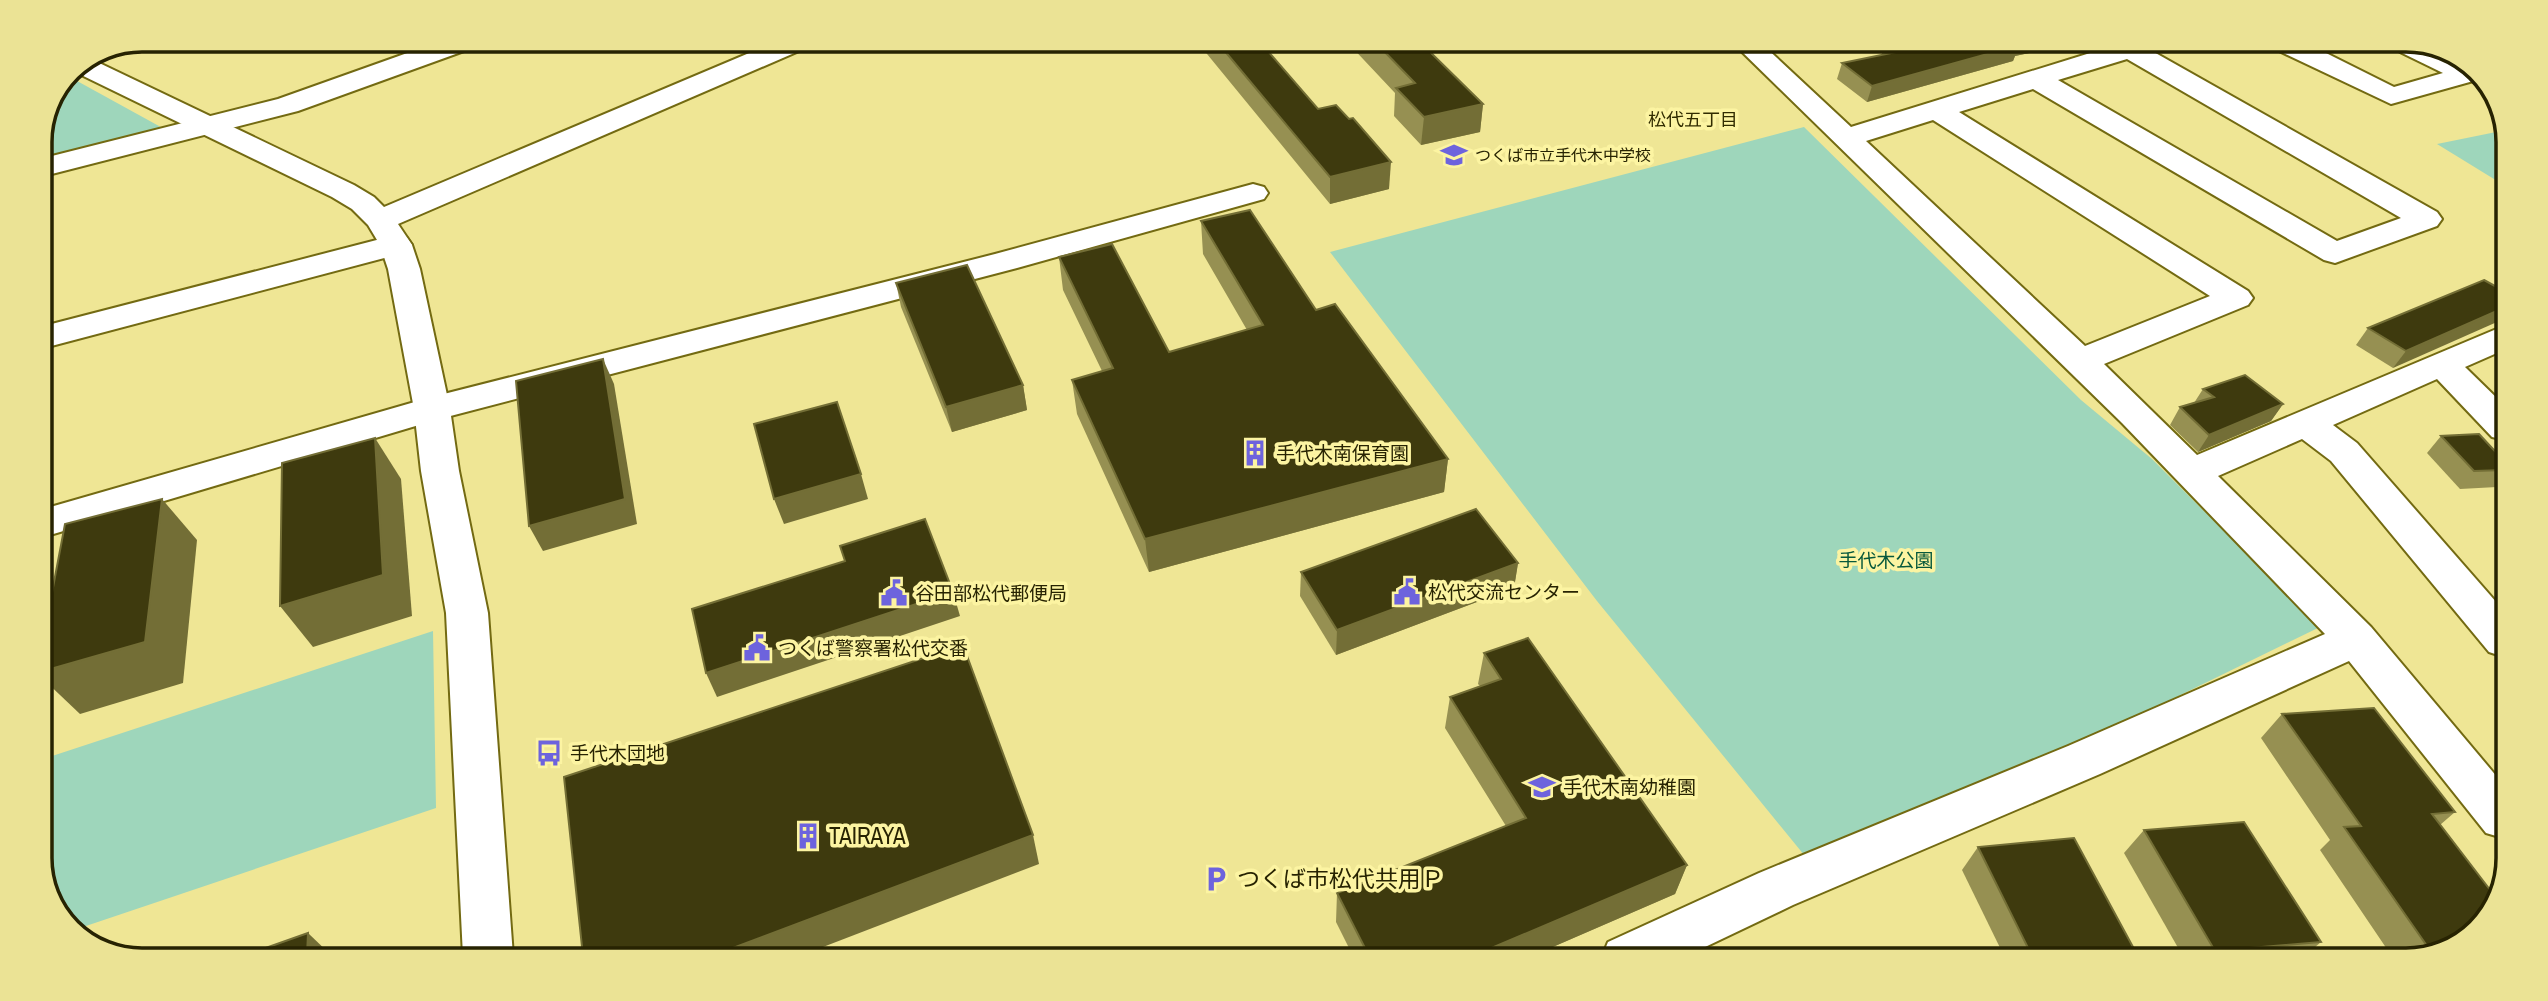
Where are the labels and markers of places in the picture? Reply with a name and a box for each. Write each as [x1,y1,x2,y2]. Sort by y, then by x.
school or university icon: つくば市立手代木中学校 [1439,140,1469,170]
place label: つくば市立手代木中学校 [1475,144,1651,166]
building icon: 手代木南保育園 [1240,438,1270,468]
place label: 手代木南保育園 [1276,440,1409,466]
public building icon: 松代交流センター [1392,577,1422,607]
public building icon: 谷田部松代郵便局 [879,578,909,608]
place label: 松代交流センター [1428,579,1580,605]
place label: 谷田部松代郵便局 [915,580,1067,606]
public building icon: つくば警察署松代交番 [742,633,772,663]
place label: つくば警察署松代交番 [778,635,968,661]
bus stop icon: 手代木団地 [534,738,564,768]
place label: 手代木団地 [570,740,665,766]
school or university icon: 手代木南幼稚園 [1527,772,1557,802]
place label: 手代木南幼稚園 [1563,774,1696,800]
place label: TAIRAYA [829,820,906,851]
building icon: TAIRAYA [793,821,823,851]
place label: つくば市松代共用Ｐ [1237,863,1444,894]
parking icon: つくば市松代共用Ｐ [1201,864,1231,894]

